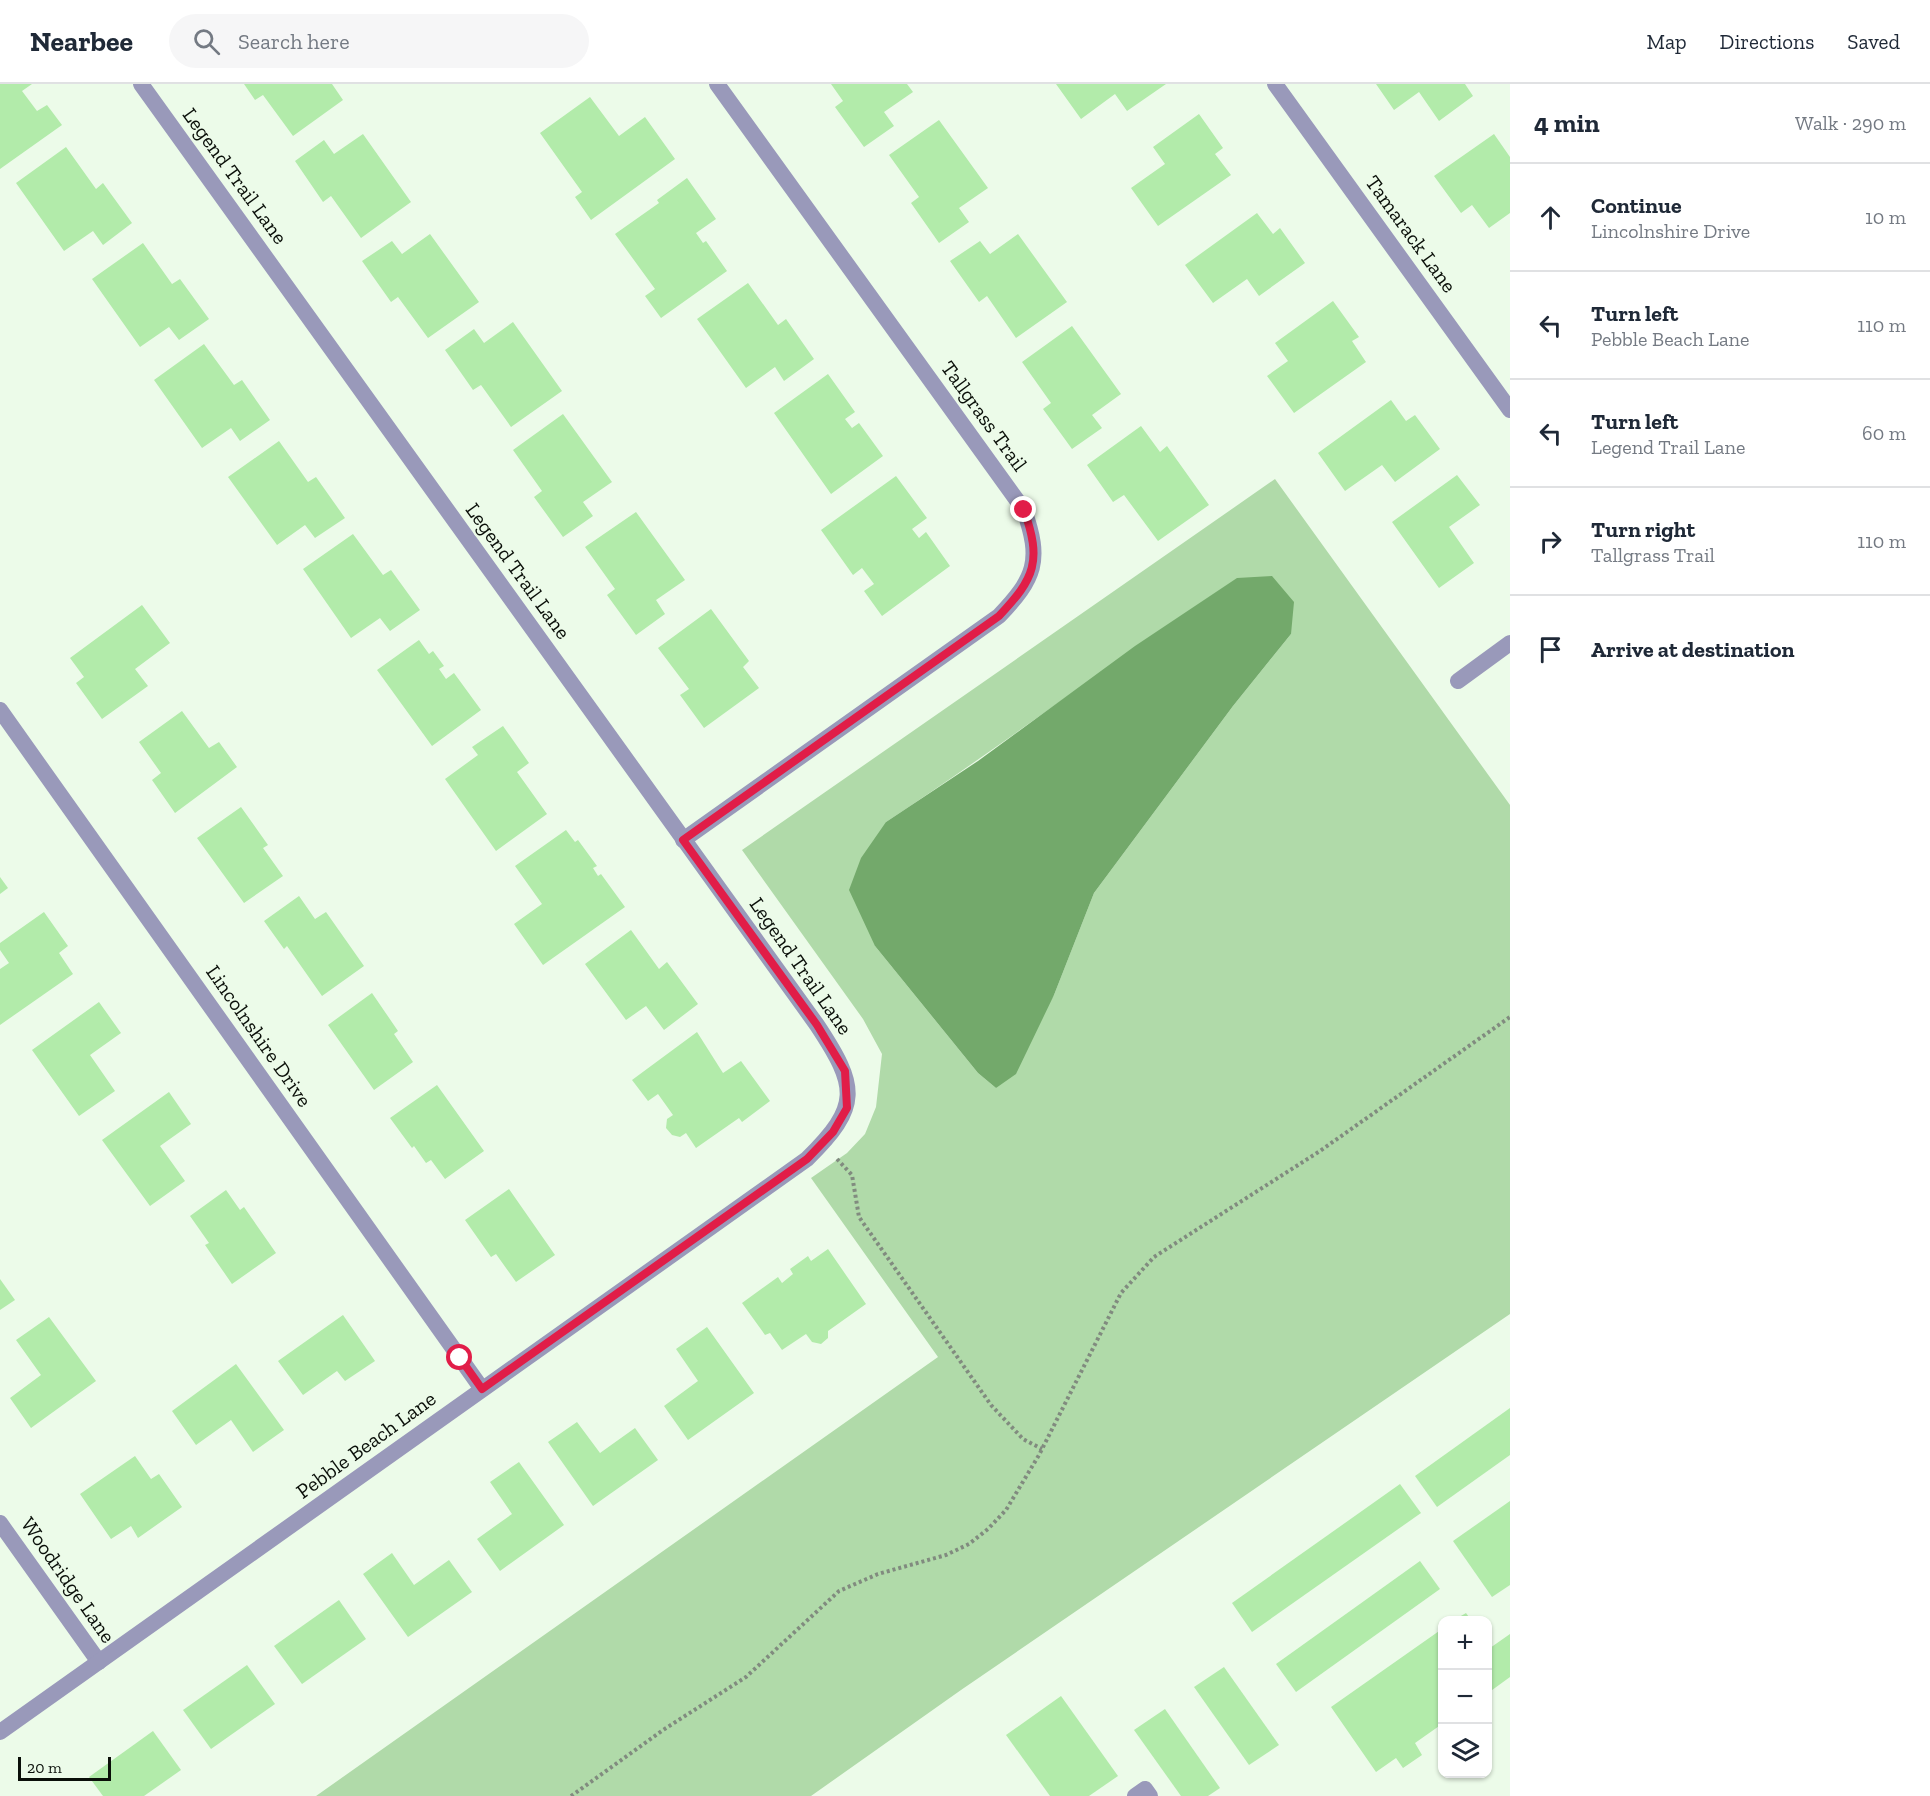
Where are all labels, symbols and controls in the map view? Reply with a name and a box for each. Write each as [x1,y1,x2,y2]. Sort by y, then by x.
search box [169,14,589,68]
text: Nearbee [30,25,133,58]
icon: search [190,25,223,58]
text: Search here [238,28,350,55]
text: Map [1647,29,1687,54]
text: Directions [1720,29,1814,54]
text: Saved [1847,29,1900,54]
street label: Legend Trail Lane [178,103,293,249]
text: 4 min [1534,107,1600,139]
text: Walk · 290 m [1795,111,1906,135]
street label: Tamarack Lane [1361,170,1462,297]
text: Continue [1591,192,1682,219]
icon: ahead [1534,201,1567,234]
text: 10 m [1865,205,1906,229]
text: Lincolnshire Drive [1591,219,1750,243]
text: Turn left [1591,300,1678,327]
icon: left [1534,309,1567,342]
text: 110 m [1857,313,1906,337]
text: Pebble Beach Lane [1591,327,1749,351]
street label: Tallgrass Trail [936,356,1033,476]
text: Turn left [1591,408,1678,435]
icon: left [1534,417,1567,450]
text: 60 m [1862,421,1906,445]
text: Legend Trail Lane [1591,435,1745,459]
route end [1010,496,1036,522]
street label: Legend Trail Lane [461,498,576,644]
text: Turn right [1591,516,1695,543]
icon: right [1534,525,1567,558]
text: 110 m [1857,529,1906,553]
text: Tallgrass Trail [1591,543,1715,567]
icon: arrive [1534,633,1567,666]
text: Arrive at destination [1591,636,1794,663]
street label: Legend Trail Lane [745,892,858,1039]
street label: Lincolnshire Drive [201,960,318,1111]
route start [446,1344,472,1370]
street label: Pebble Beach Lane [291,1386,440,1504]
street label: Woodridge Lane [16,1512,121,1647]
map controls [1438,1616,1492,1778]
button: + [1438,1616,1492,1670]
button: − [1438,1670,1492,1724]
button: layers [1438,1724,1492,1778]
scale bar [18,1754,111,1782]
text: 20 m [27,1758,62,1777]

